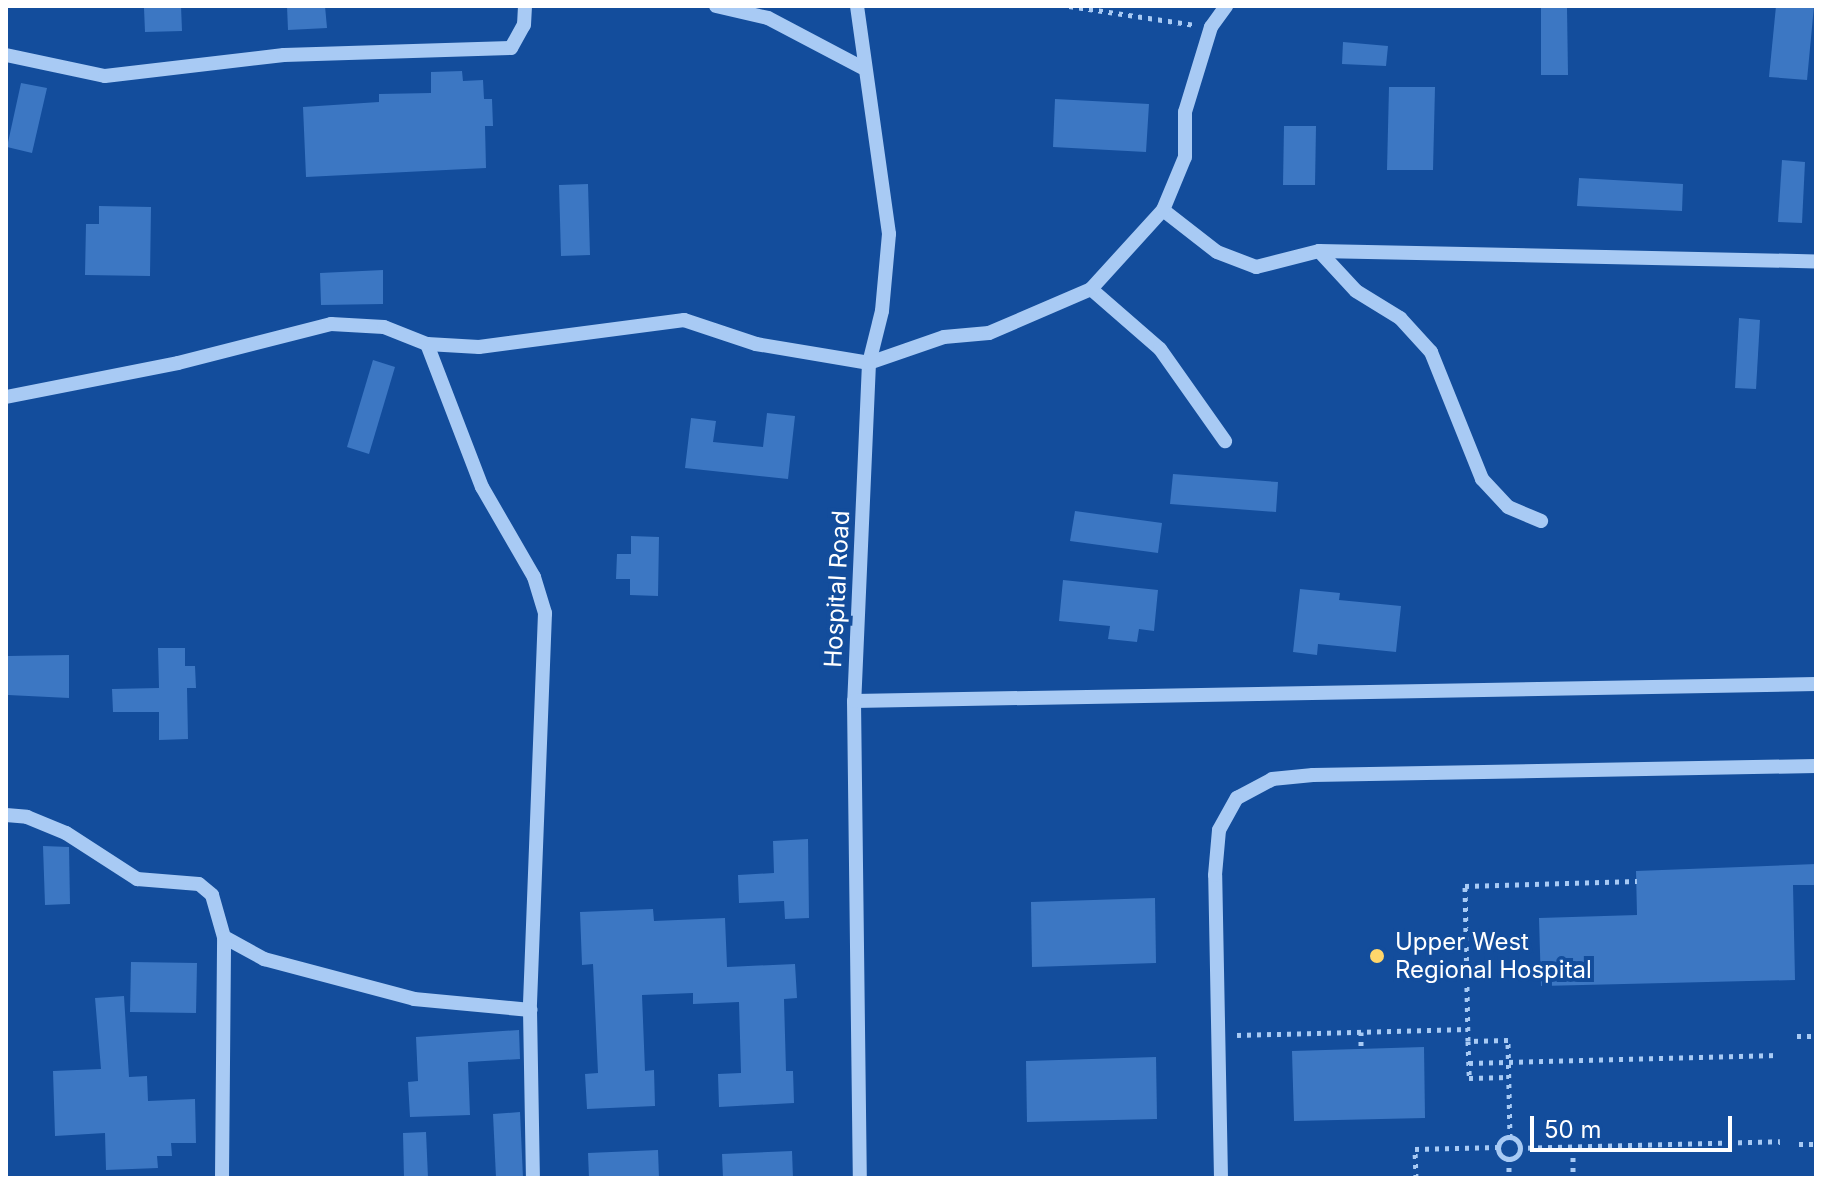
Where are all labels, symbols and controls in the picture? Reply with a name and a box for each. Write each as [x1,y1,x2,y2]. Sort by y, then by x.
street label: Hospital Road [819,510,855,668]
place label: Upper West Regional Hospital [1395,928,1592,984]
marker: Upper West Regional Hospital [1366,945,1388,967]
scale bar [1534,1100,1736,1150]
text: 50 m [1544,1115,1602,1144]

